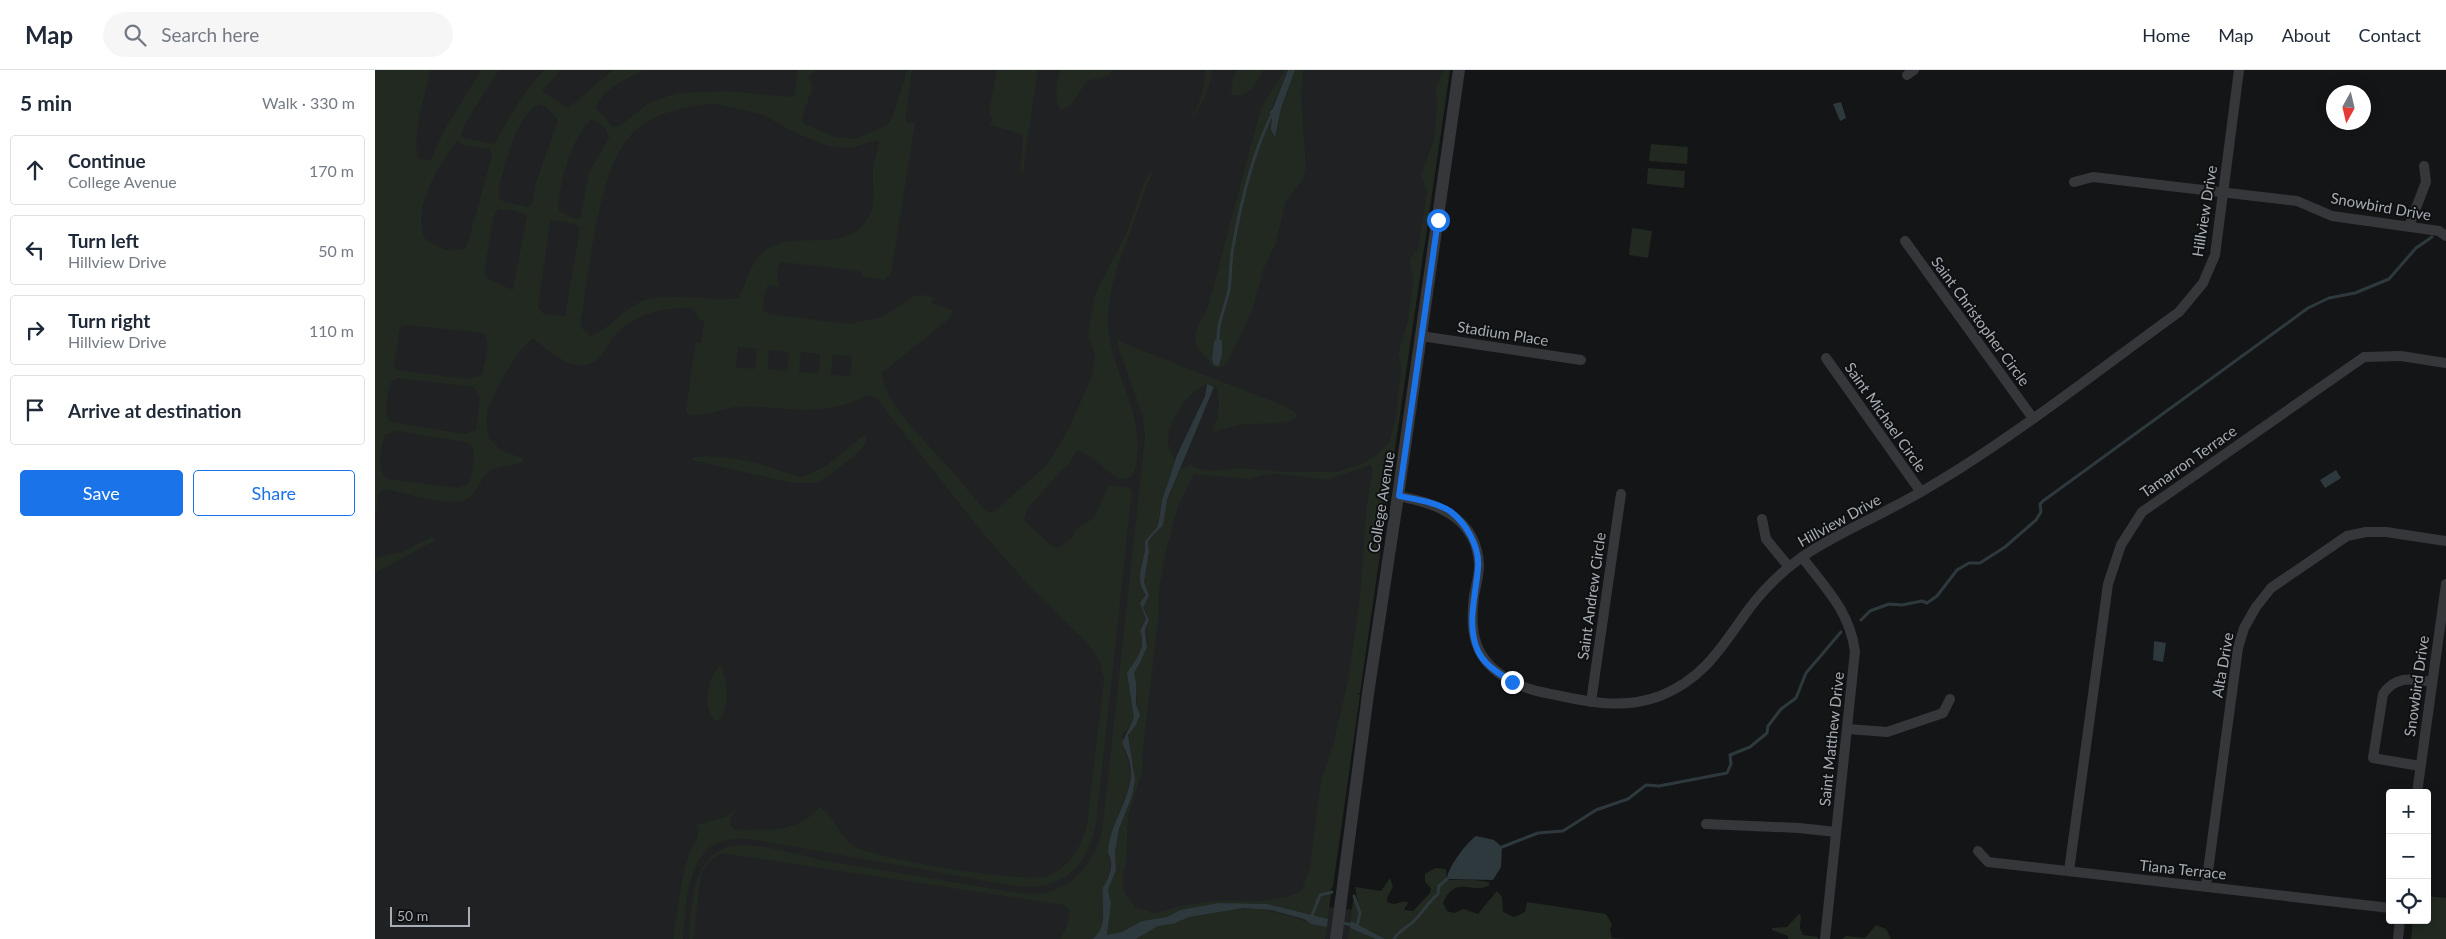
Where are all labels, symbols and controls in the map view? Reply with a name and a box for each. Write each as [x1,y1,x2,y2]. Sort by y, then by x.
search box [103,12,453,57]
text: Map [25,20,73,49]
icon: search [121,21,149,49]
text: Search here [161,23,259,46]
text: Home [2142,24,2190,46]
text: Map [2218,24,2254,46]
text: About [2282,24,2331,46]
text: Contact [2359,24,2421,46]
north arrow [2326,85,2371,130]
text: 5 min [20,90,72,115]
text: Walk · 330 m [262,93,355,112]
text: Continue [68,149,146,172]
icon: ahead [21,156,49,184]
text: 170 m [309,161,354,180]
street label: Hillview Drive [2188,164,2220,258]
text: College Avenue [68,172,177,191]
street label: Snowbird Drive [2329,188,2433,224]
route start [1427,209,1450,232]
text: Turn left [68,229,139,252]
icon: left [21,236,49,264]
text: 50 m [318,241,354,260]
text: Hillview Drive [68,252,166,271]
street label: Saint Christopher Circle [1928,253,2034,389]
text: Turn right [68,309,150,332]
icon: right [21,316,49,344]
street label: Stadium Place [1456,317,1550,349]
text: 110 m [309,321,354,340]
text: Hillview Drive [68,332,166,351]
street label: Saint Michael Circle [1841,359,1931,475]
icon: arrive [21,396,49,424]
text: Arrive at destination [68,399,241,422]
street label: Tamarron Terrace [2136,421,2240,501]
street label: College Avenue [1364,450,1398,554]
button: Save [20,470,183,516]
button: Share [193,470,355,516]
street label: Hillview Drive [1794,490,1884,550]
street label: Saint Andrew Circle [1573,531,1609,661]
street label: Alta Drive [2207,631,2237,699]
street label: Snowbird Drive [2400,634,2432,738]
route end [1501,671,1524,694]
street label: Saint Matthew Drive [1815,671,1847,807]
map controls [2386,789,2431,924]
button: + [2386,789,2431,834]
button: − [2386,834,2431,879]
street label: Tiana Terrace [2139,855,2227,883]
button: locate [2386,879,2431,924]
scale bar [390,904,470,927]
text: 50 m [397,907,428,924]

